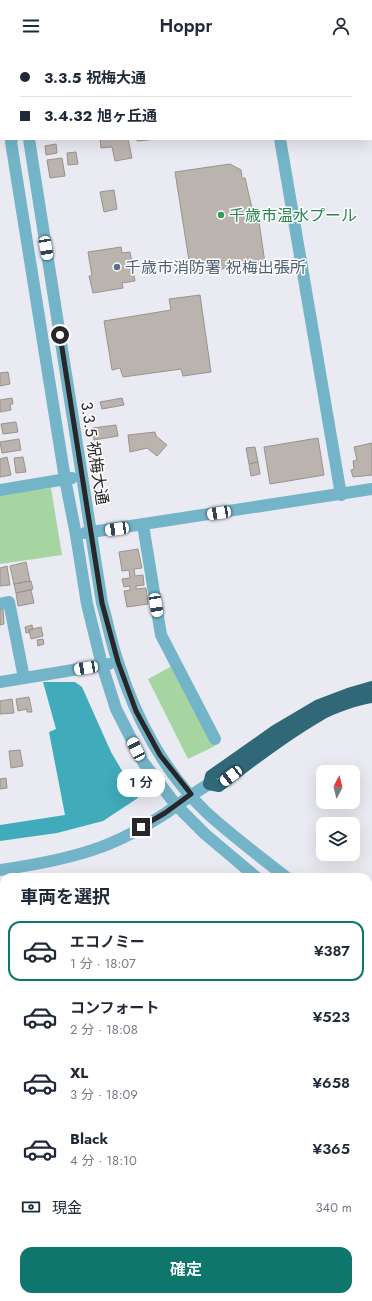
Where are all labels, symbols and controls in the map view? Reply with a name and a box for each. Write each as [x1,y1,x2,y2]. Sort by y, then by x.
text: Hoppr [160,13,212,39]
icon: menu [20,15,42,37]
icon: person [330,15,352,37]
text: 3.3.5 祝梅大通 [44,67,146,89]
text: 3.4.32 旭ヶ丘通 [44,105,157,127]
place label: 千歳市温水プール [229,204,357,227]
marker: 千歳市温水プール [216,210,226,220]
car [38,235,54,261]
place label: 千歳市消防署 祝梅出張所 [125,256,306,279]
marker: 千歳市消防署 祝梅出張所 [112,262,122,272]
route start [51,326,69,344]
street label: 3.3.5 祝梅大通 [75,400,114,506]
car [206,505,232,521]
car [104,521,130,537]
car [148,592,164,618]
car [73,660,99,676]
car [125,736,147,762]
car [218,764,244,788]
north arrow [316,765,360,809]
map controls [316,765,360,861]
callout: 1 分 [117,769,165,797]
text: 1 分 [129,773,153,792]
button: layers [316,817,360,861]
route end [132,818,150,836]
text: 車両を選択 [20,884,110,910]
text: エコノミー [70,931,145,953]
icon: car [22,933,58,969]
text: ¥387 [314,940,350,962]
text: 1 分 · 18:07 [70,954,136,973]
text: コンフォート [70,997,160,1019]
icon: car [22,999,58,1035]
text: ¥523 [313,1006,350,1028]
text: 2 分 · 18:08 [70,1020,138,1039]
text: XL [70,1062,88,1084]
icon: car [22,1065,58,1101]
text: ¥658 [312,1072,350,1094]
text: 3 分 · 18:09 [70,1085,138,1104]
text: Black [70,1128,108,1150]
icon: car [22,1131,58,1167]
text: ¥365 [313,1138,350,1160]
text: 4 分 · 18:10 [70,1151,137,1170]
icon: cash [20,1196,42,1218]
text: 現金 [52,1197,82,1219]
text: 340 m [315,1198,352,1217]
button: 確定 [20,1247,352,1293]

